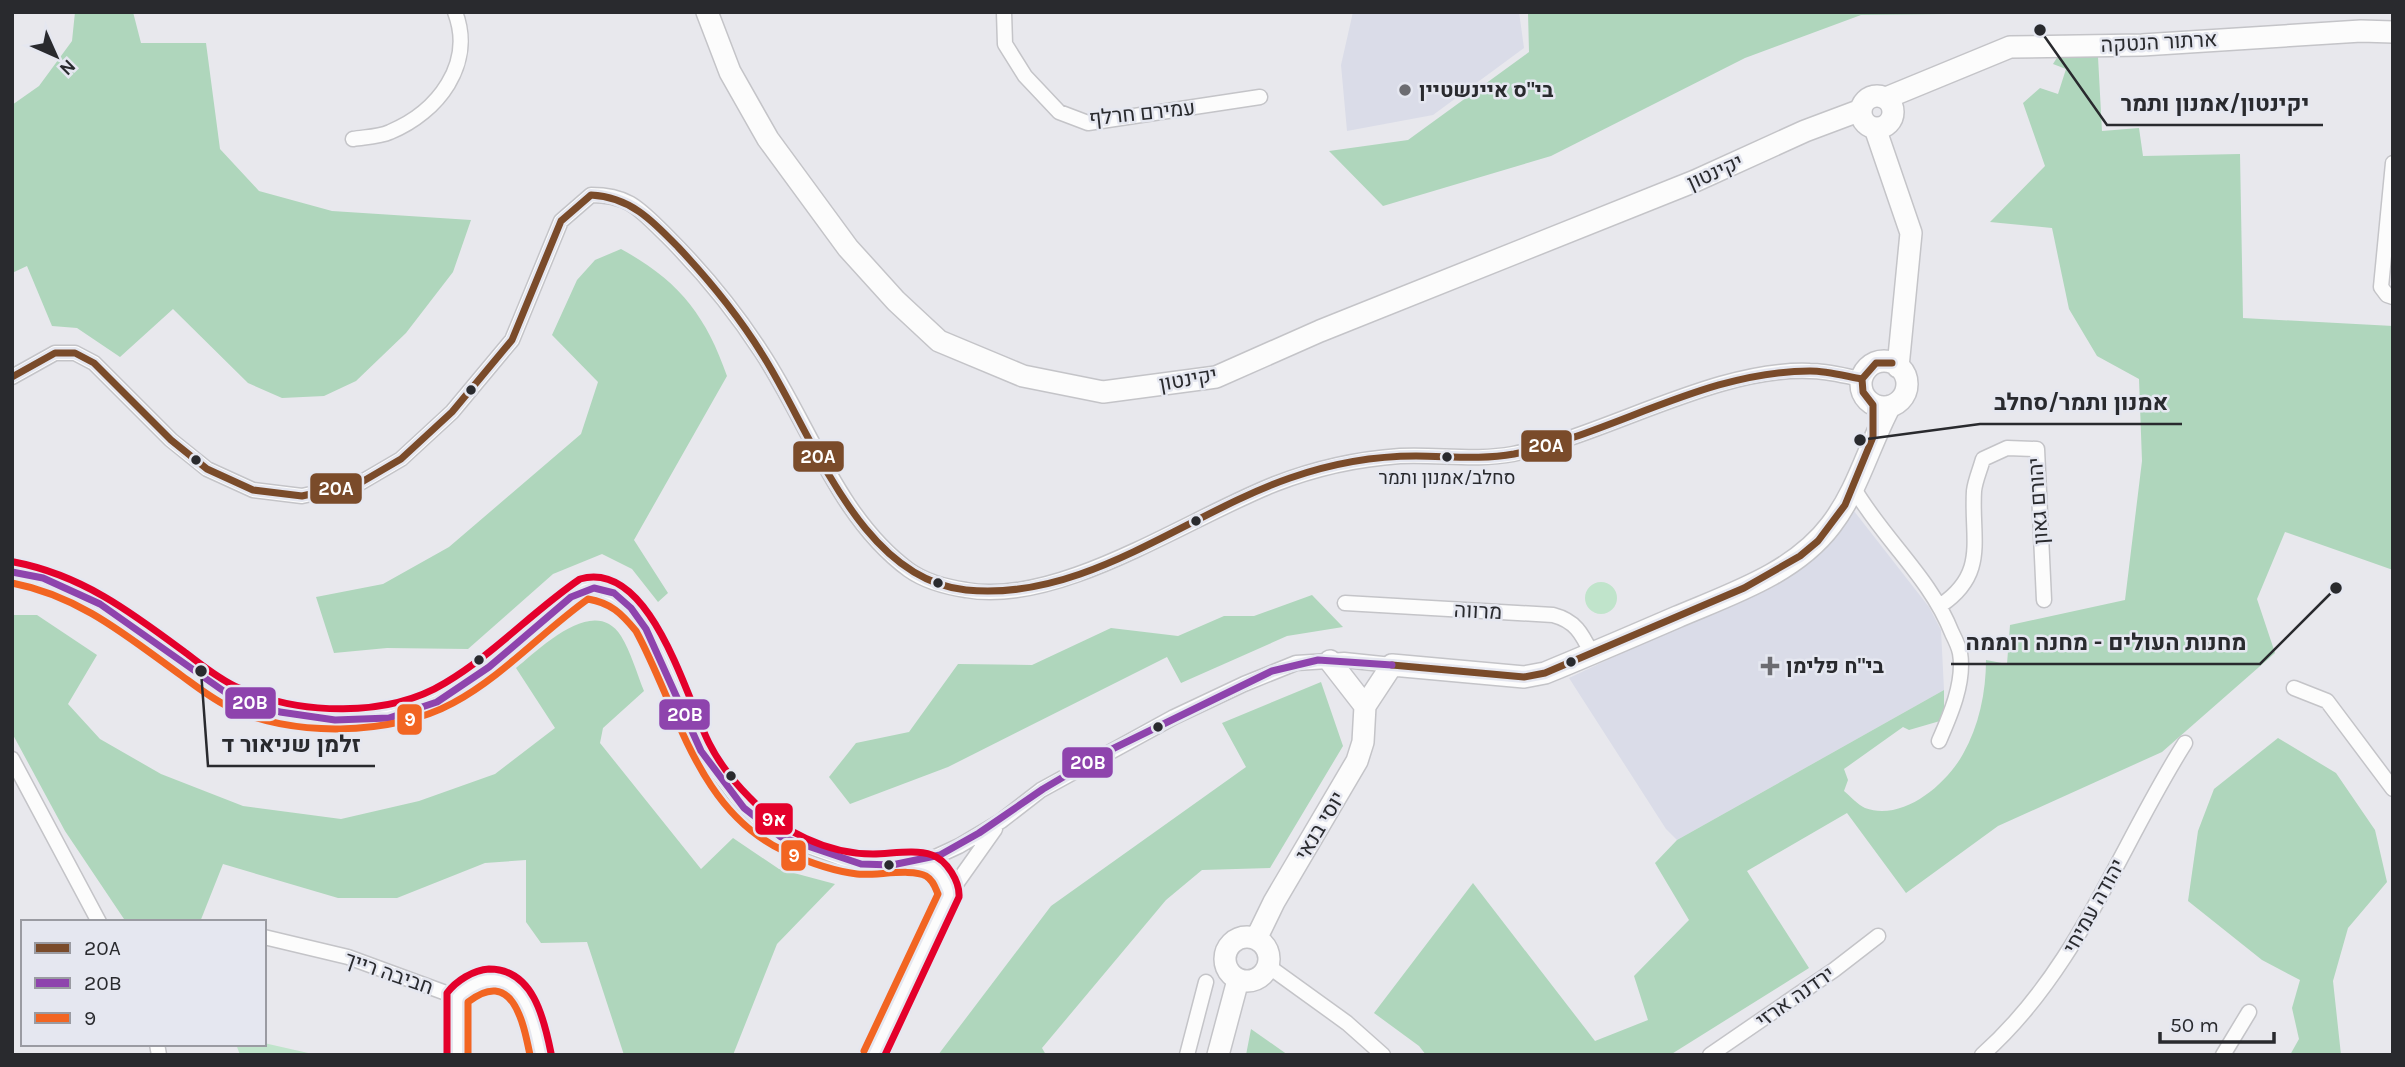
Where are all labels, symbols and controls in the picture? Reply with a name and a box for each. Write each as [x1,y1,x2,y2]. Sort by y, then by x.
north arrow [21,21,91,91]
street label: ארתור הנטקה [2100,27,2218,57]
text: N [55,55,80,80]
place label: בי"ס איינשטיין [1419,78,1554,102]
callout: יקינטון/אמנון ותמר [2107,81,2323,125]
marker: בי"ס איינשטיין [1397,82,1413,98]
text: יקינטון/אמנון ותמר [2121,90,2309,117]
street label: עמירם חרלף [1088,95,1196,131]
street label: יקינטון [1683,149,1747,195]
street label: יקינטון [1157,362,1219,396]
callout: אמנון ותמר/סחלב [1980,380,2182,424]
unlabelled marker [464,383,478,397]
text: אמנון ותמר/סחלב [1994,389,2168,416]
line badge: 20A [1520,429,1573,463]
text: 20A [1528,435,1564,457]
line badge: 20A [792,440,845,473]
text: 20A [800,446,836,468]
marker: סחלב/אמנון ותמר [1440,450,1454,464]
unlabelled marker [189,453,203,467]
street label: יהורם גאון [2023,457,2053,545]
place label: סחלב/אמנון ותמר [1378,467,1516,489]
line badge: 20A [309,472,363,505]
text: 20A [318,478,354,500]
unlabelled marker [1189,514,1203,528]
unlabelled marker [931,576,945,590]
street label: מרווה [1453,598,1503,624]
callout: מחנות העולים - מחנה רוממה [1951,620,2260,664]
text: מחנות העולים - מחנה רוממה [1966,629,2246,656]
unlabelled marker [472,653,486,667]
place label: בי"ח פלימן [1786,654,1885,678]
unlabelled marker [1564,655,1578,669]
marker: בי"ח פלימן [1760,656,1780,676]
line badge: 20B [224,686,277,720]
text: 20B [232,692,268,714]
line badge: 20B [658,698,711,731]
line badge: 9 [396,703,423,736]
text: 20B [667,704,703,726]
text: 9 [404,709,416,731]
unlabelled marker [1151,720,1165,734]
callout: זלמן שניאור ד [208,722,375,766]
text: זלמן שניאור ד [221,731,361,758]
line badge: 20B [1061,746,1114,779]
text: 20B [1070,752,1106,774]
unlabelled marker [724,769,738,783]
street label: יוסי בנאי [1290,787,1350,865]
line badge: 9א [754,802,794,836]
text: 9א [762,809,786,831]
line badge: 9 [780,839,807,872]
text: 9 [788,845,800,867]
street label: יהודה עמיחי [2058,855,2130,957]
unlabelled marker [882,858,896,872]
legend [21,920,266,1046]
text: 20A [84,936,121,960]
street label: חביבה רייך [342,947,436,999]
street label: ירדנה ארזי [1751,961,1839,1033]
text: 20B [84,971,122,995]
scale bar [2160,1000,2274,1044]
text: 9 [84,1006,96,1030]
text: 50 m [2170,1013,2219,1037]

